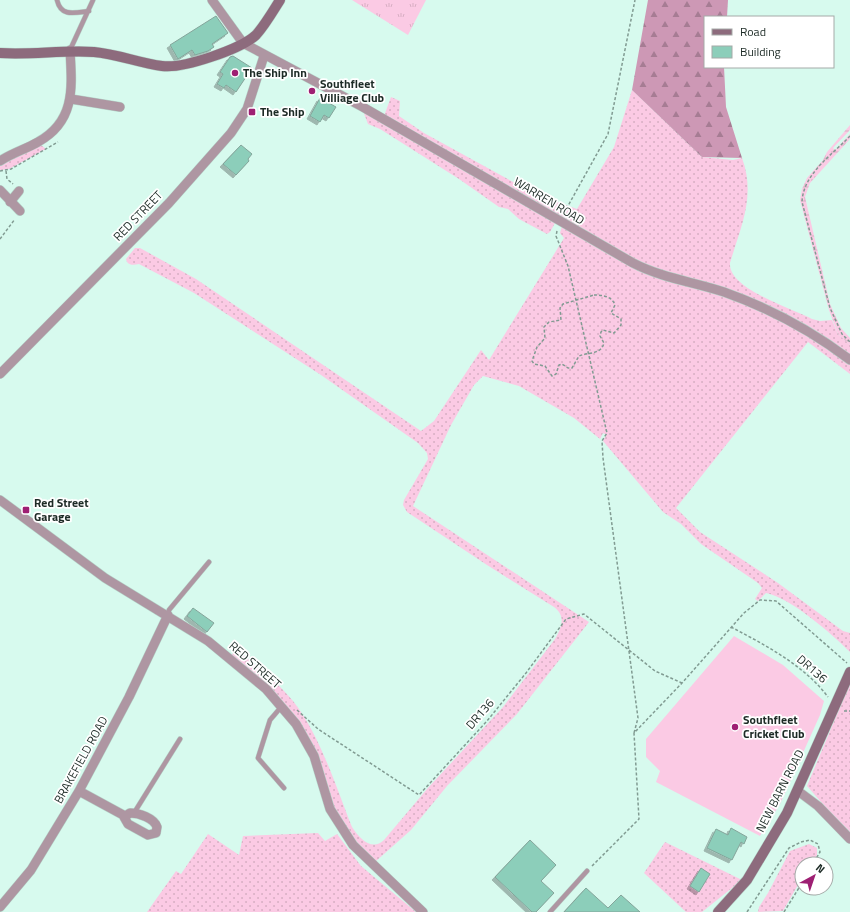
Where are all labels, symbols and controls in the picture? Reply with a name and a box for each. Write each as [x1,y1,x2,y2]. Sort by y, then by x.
legend [704,16,834,68]
text: Road [740,22,766,41]
text: Building [740,42,781,61]
place label: The Ship Inn [243,63,307,82]
marker: The Ship Inn [230,68,240,78]
place label: Southfleet Villiage Club [320,74,385,107]
marker: Southfleet Villiage Club [307,86,317,96]
place label: The Ship [260,102,305,121]
marker: The Ship [247,107,257,117]
street label: WARREN ROAD [510,172,589,229]
street label: RED STREET [109,185,167,245]
place label: Red Street Garage [34,493,89,526]
marker: Red Street Garage [21,505,31,515]
street label: RED STREET [225,636,286,693]
street label: DR136 [793,650,832,688]
street label: DR136 [461,694,499,733]
place label: Southfleet Cricket Club [743,710,805,743]
street label: BRAKEFIELD ROAD [49,712,113,807]
marker: Southfleet Cricket Club [730,722,740,732]
street label: NEW BARN ROAD [751,746,809,835]
north arrow [794,856,834,896]
text: N [812,860,828,877]

